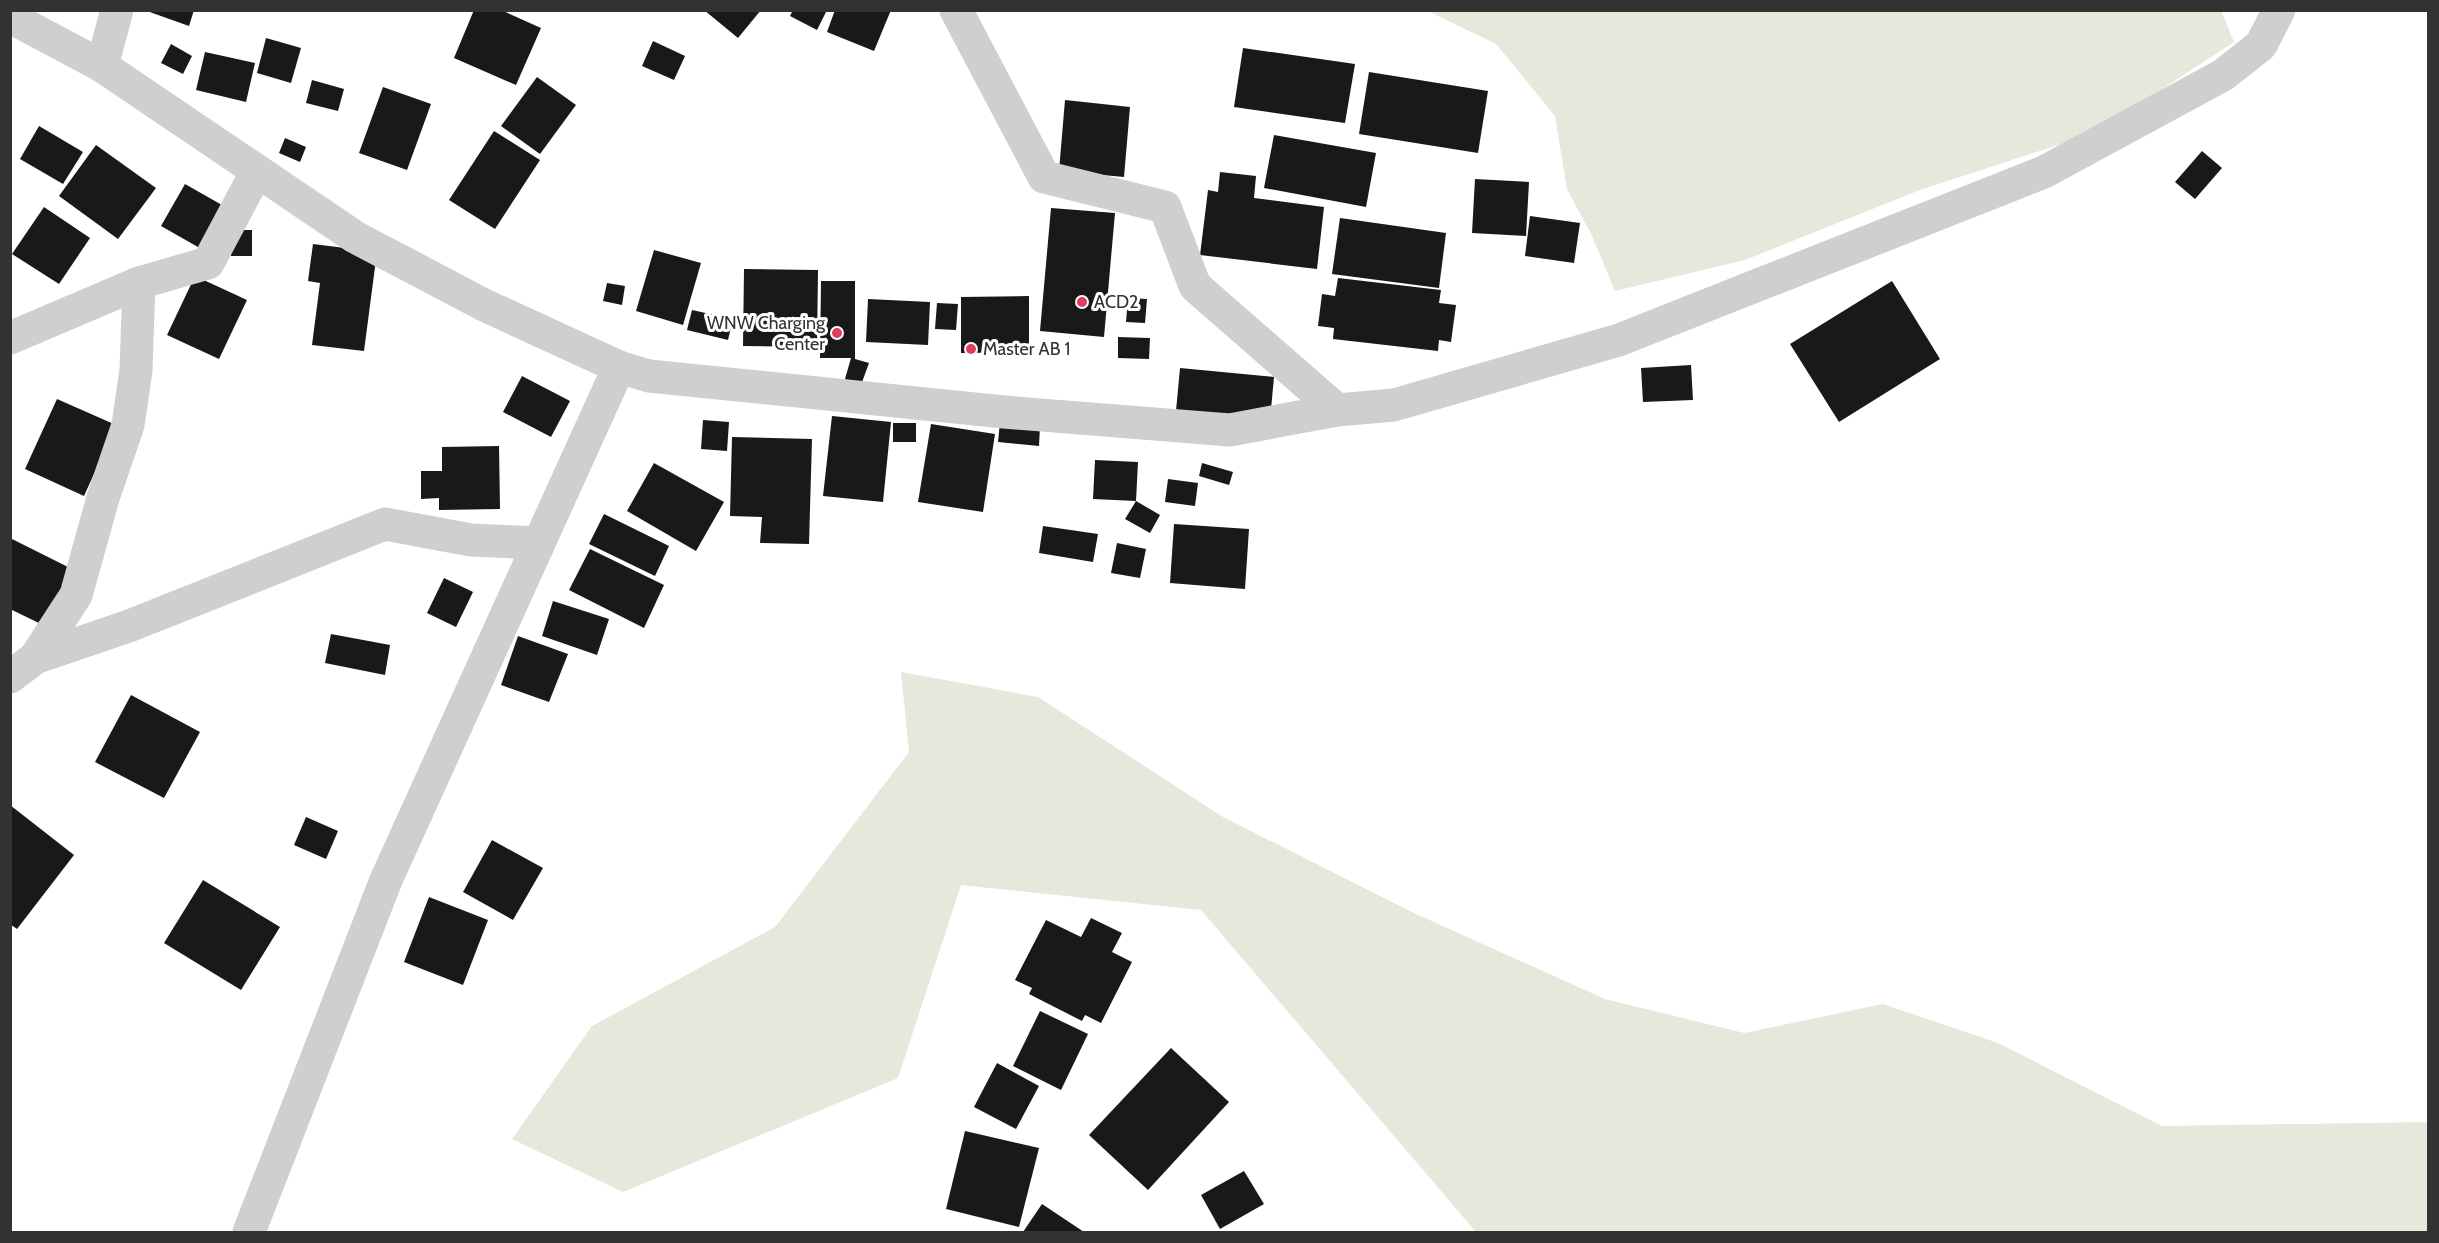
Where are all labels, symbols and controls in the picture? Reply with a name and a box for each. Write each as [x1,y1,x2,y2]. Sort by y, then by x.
place label: ACD2 [1094,291,1139,313]
marker: ACD2 [1075,295,1089,309]
place label: WNW Charging Center [707,312,826,355]
marker: WNW Charging Center [830,326,844,340]
place label: Master AB 1 [983,338,1070,360]
marker: Master AB 1 [964,342,978,356]

